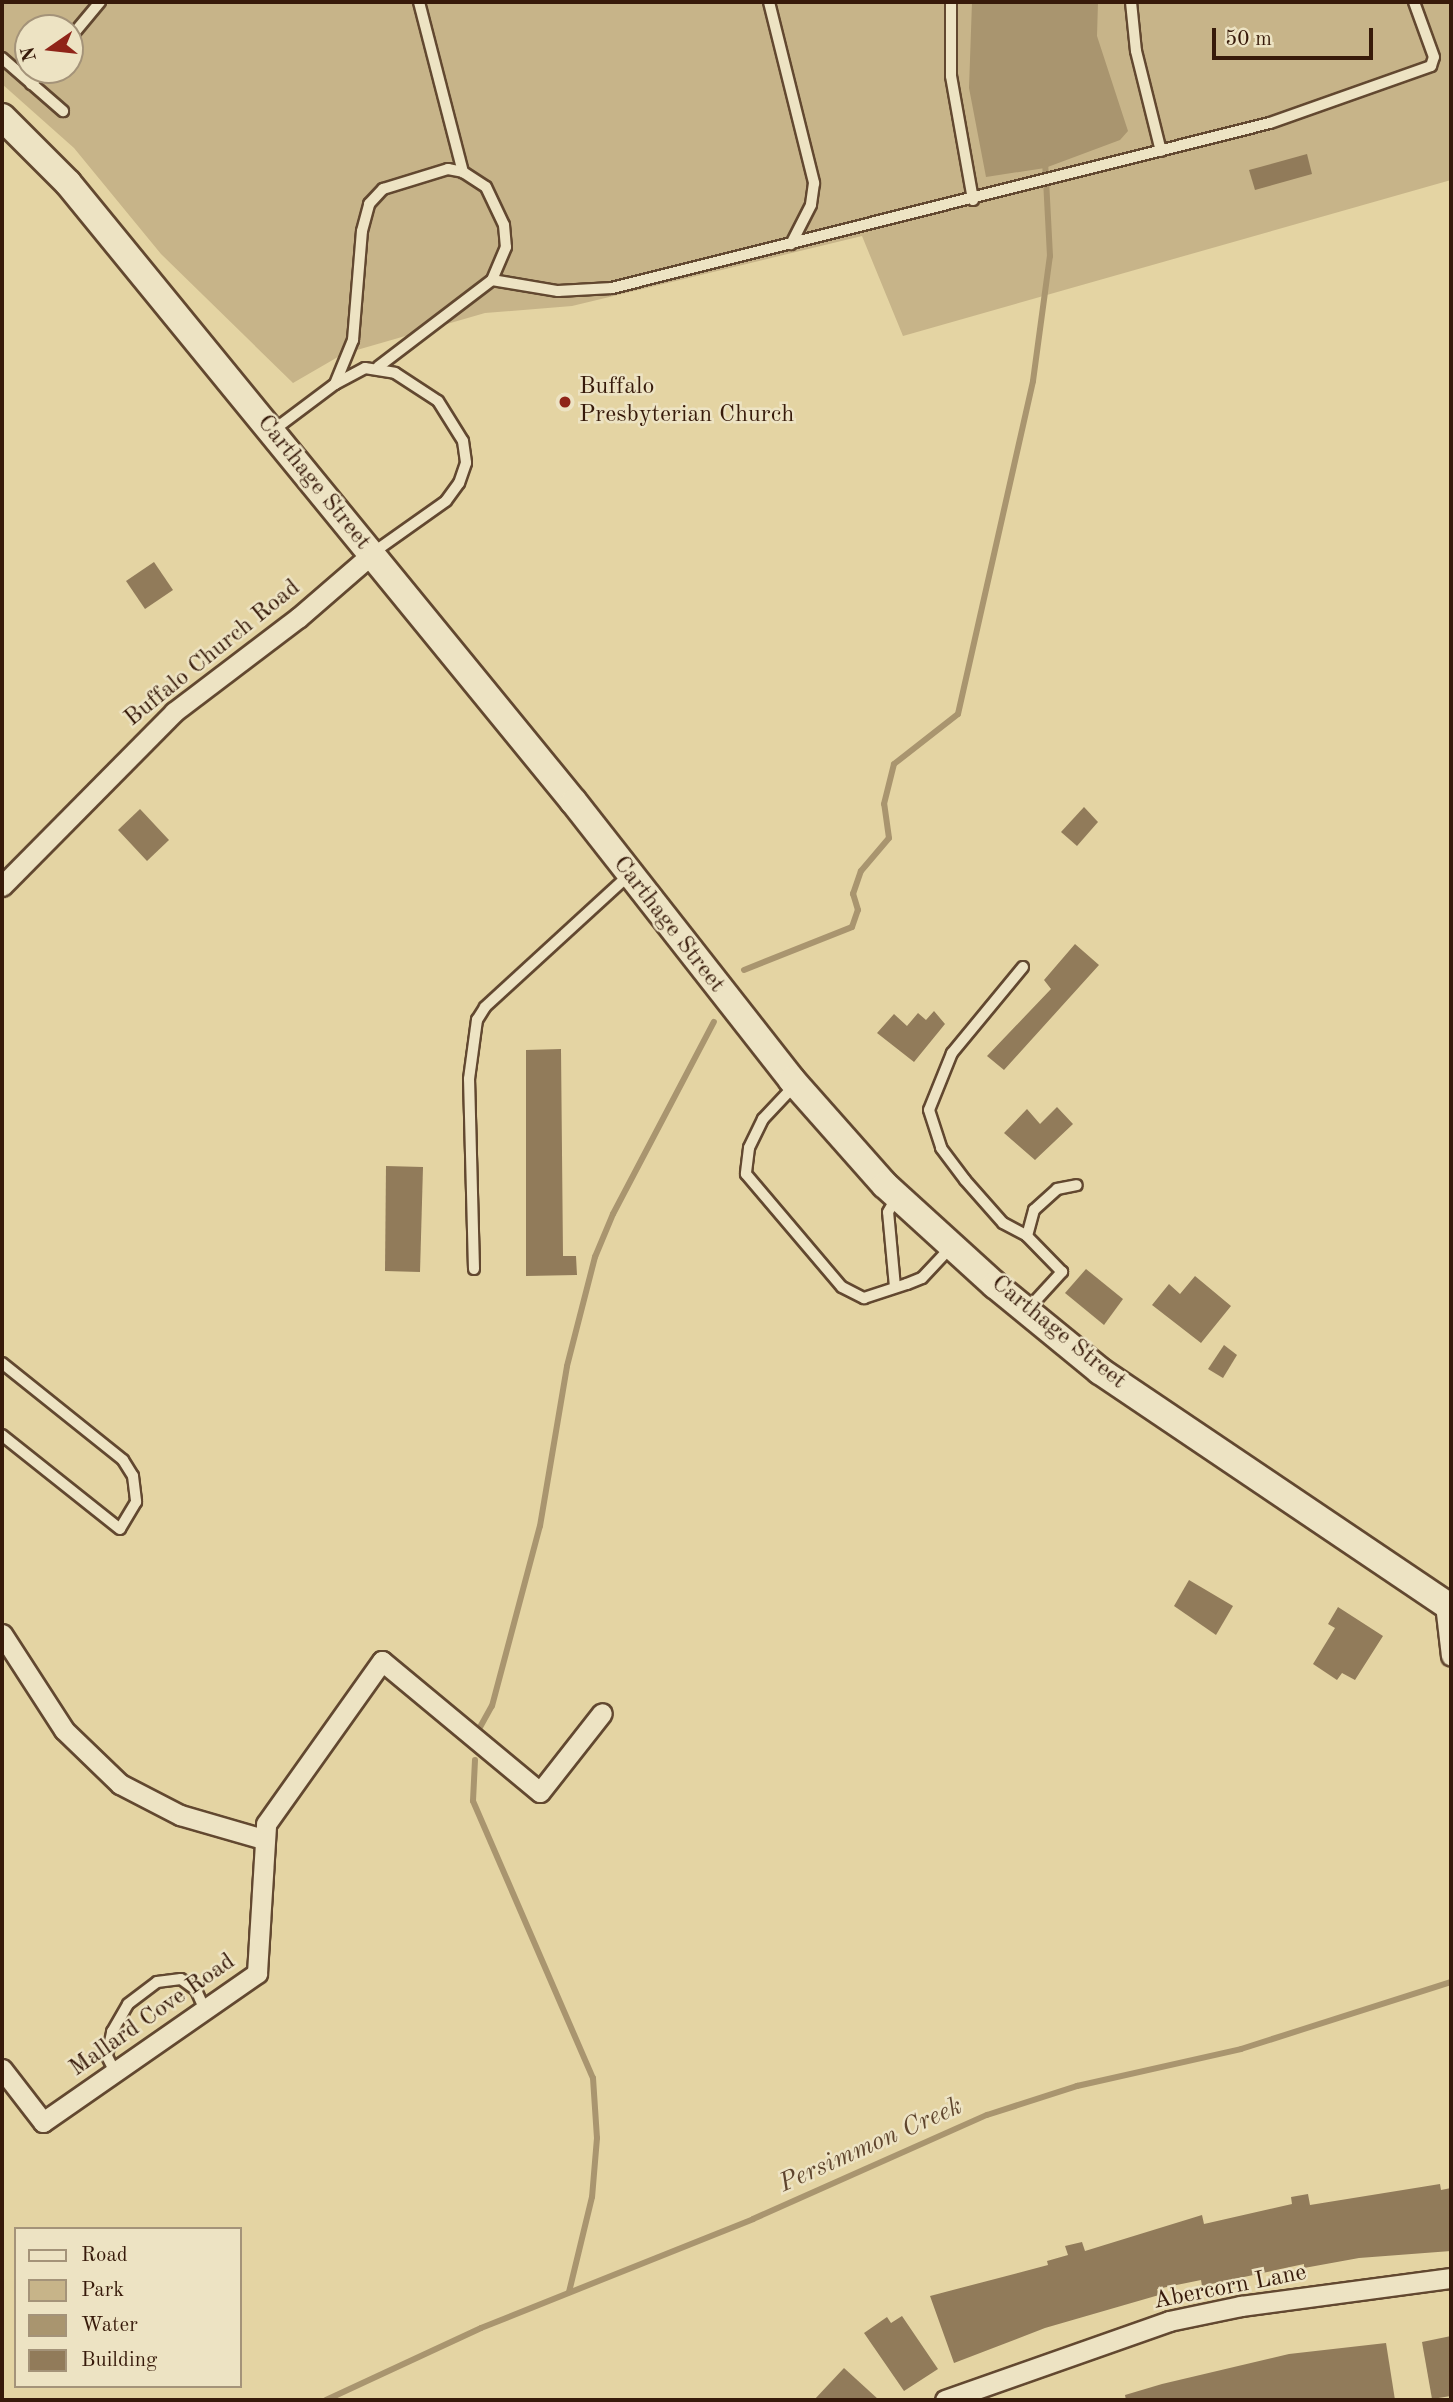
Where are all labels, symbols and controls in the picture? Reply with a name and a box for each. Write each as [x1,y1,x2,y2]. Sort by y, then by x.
north arrow [14,14,84,84]
scale bar [1215,14,1376,58]
text: 50 m [1225,29,1272,50]
text: N [19,44,41,63]
place label: Buffalo Presbyterian Church [579,374,794,430]
marker: Buffalo Presbyterian Church [557,394,573,410]
street label: Carthage Street [250,410,376,556]
street label: Buffalo Church Road [119,574,307,734]
street label: Carthage Street [606,851,730,999]
street label: Carthage Street [985,1270,1131,1396]
street label: Mallard Cove Road [65,1948,241,2084]
water label: Persimmon Creek [775,2092,967,2200]
legend [14,2227,242,2388]
text: Road [81,2245,128,2266]
street label: Abercorn Lane [1151,2259,1309,2317]
text: Park [81,2280,124,2301]
text: Water [81,2315,138,2336]
text: Building [81,2350,157,2371]

